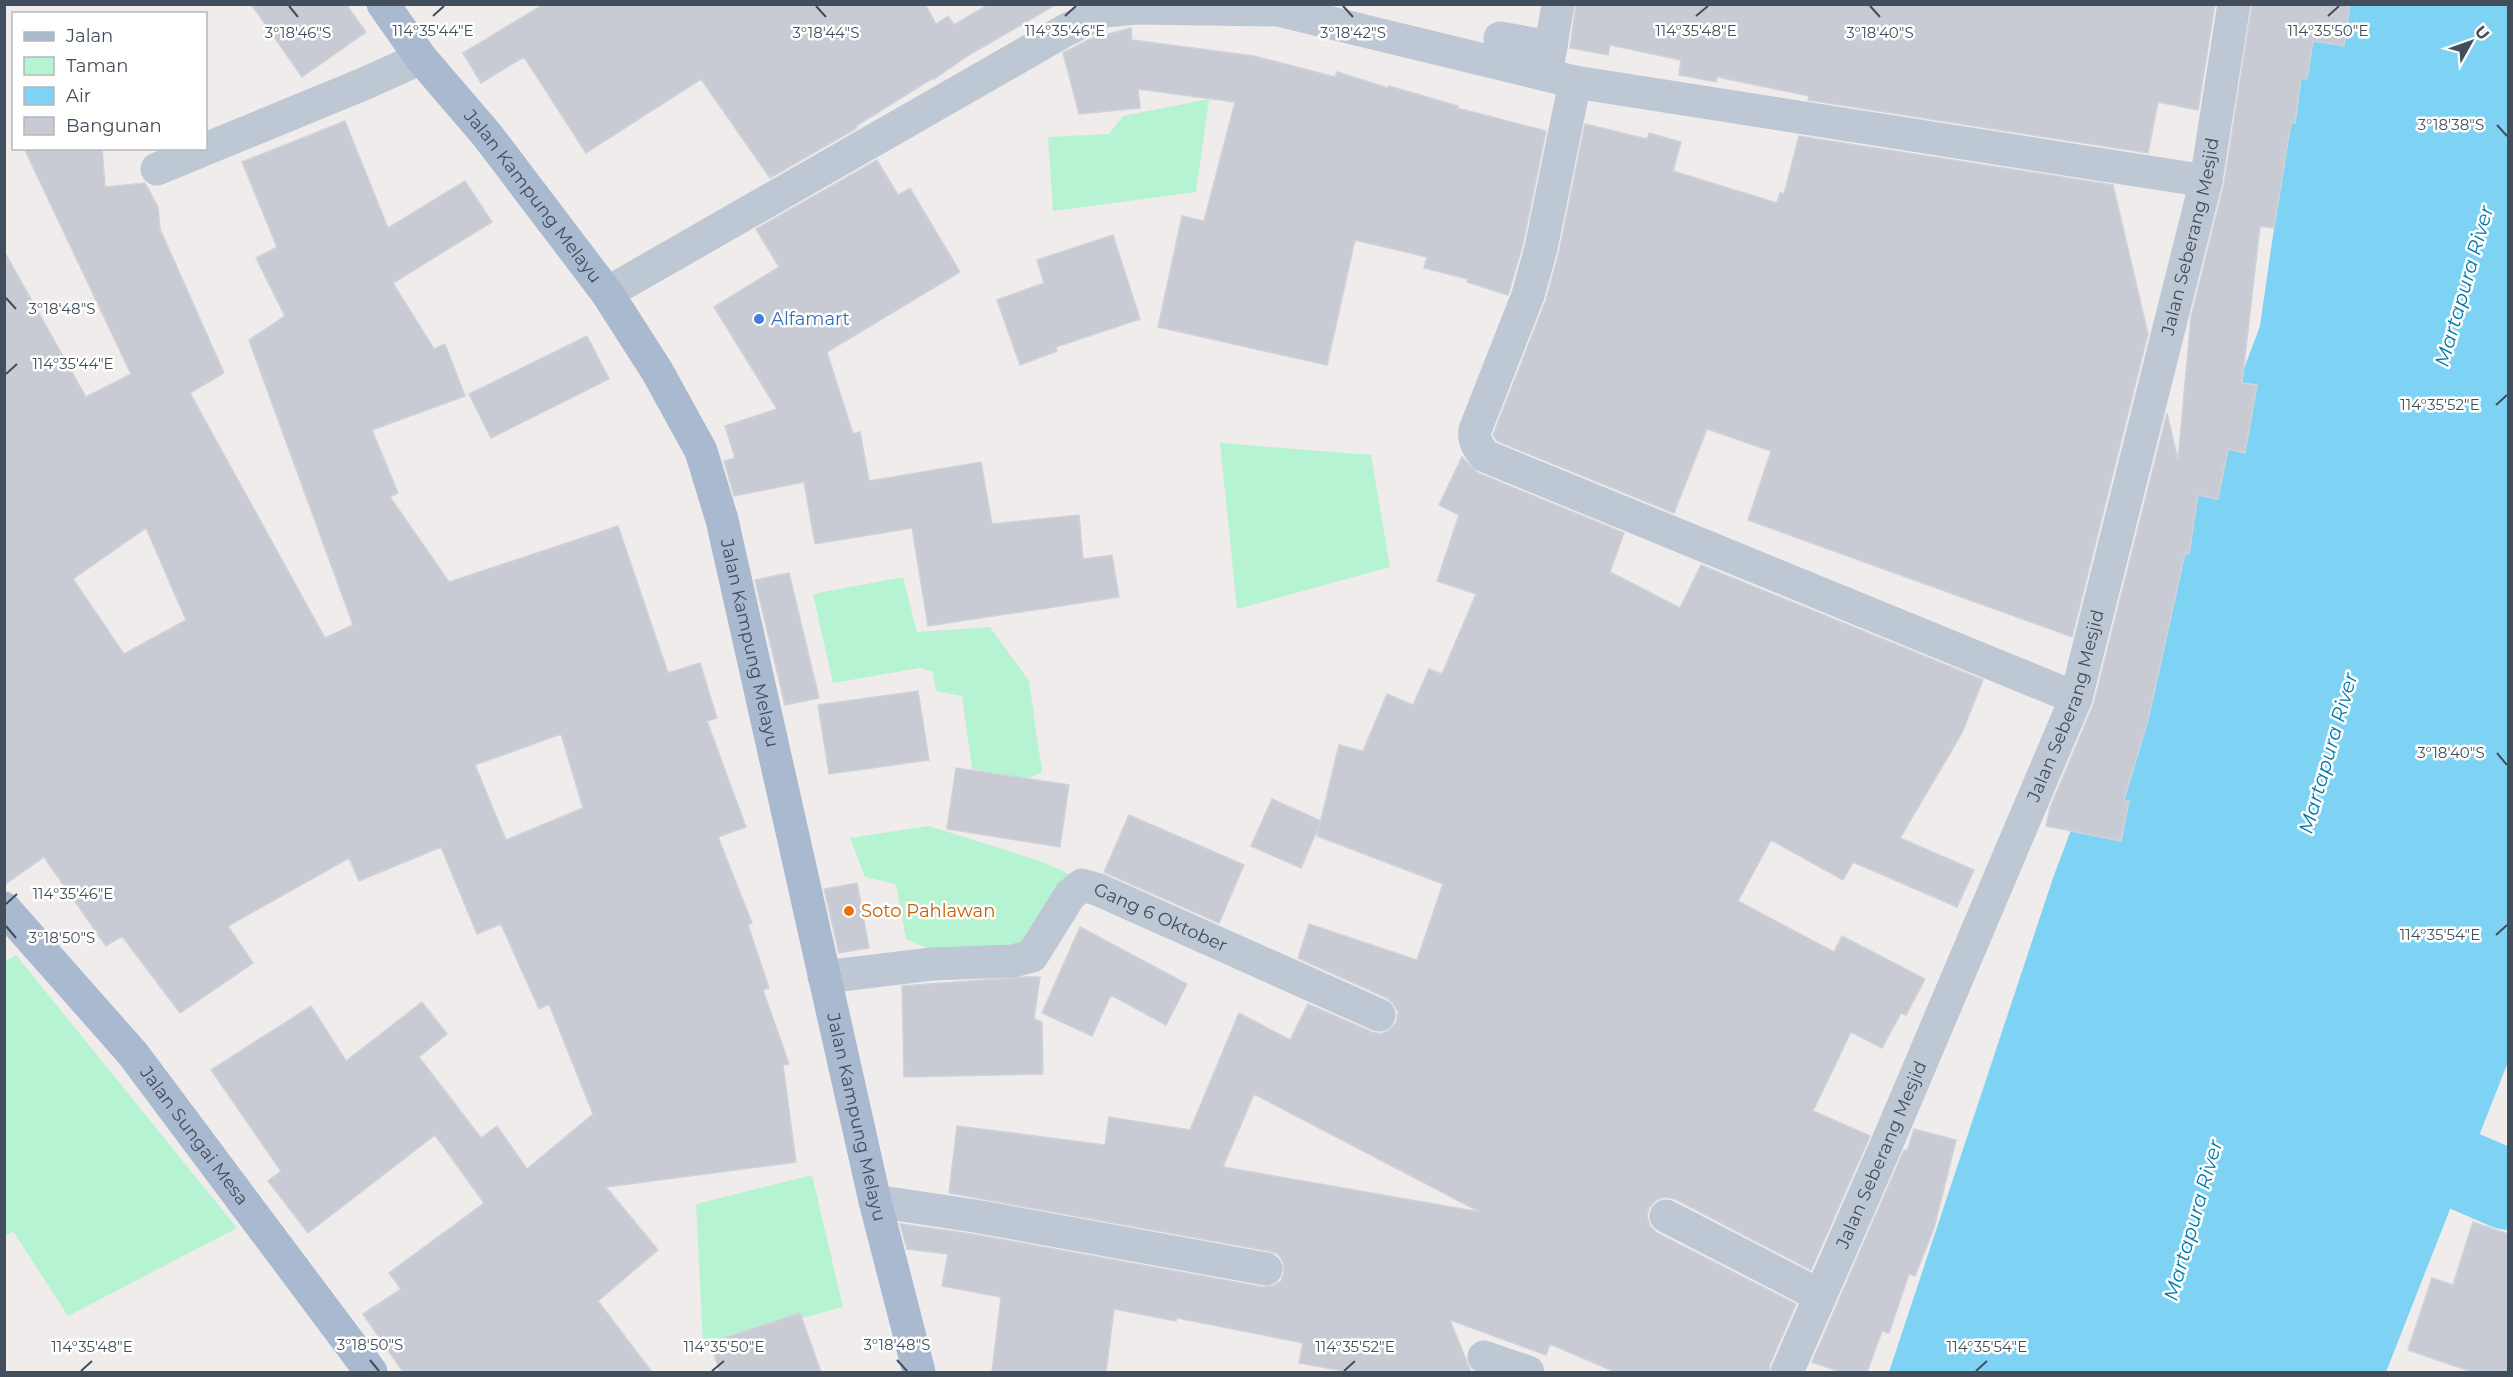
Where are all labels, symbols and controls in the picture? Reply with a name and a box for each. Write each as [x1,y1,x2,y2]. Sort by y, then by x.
legend [12,12,207,150]
north arrow [2441,12,2501,72]
text: 114°35'44"E [392,21,474,40]
text: 114°35'46"E [1025,21,1105,40]
text: 114°35'48"E [1655,21,1737,40]
text: 114°35'50"E [2288,21,2368,40]
text: U [2471,22,2493,44]
text: 3°18'46"S [265,23,331,42]
text: 3°18'44"S [793,23,859,42]
text: 3°18'42"S [1320,23,1386,42]
text: 3°18'40"S [1846,23,1914,42]
text: Jalan [65,25,113,47]
text: Taman [66,55,128,77]
text: Air [66,85,91,107]
street label: Jalan Kampung Melayu [459,104,606,287]
text: Bangunan [66,115,162,137]
text: 3°18'38"S [2418,115,2484,134]
street label: Jalan Seberang Mesjid [2156,136,2224,338]
water label: Martapura River [2430,202,2499,369]
text: 3°18'48"S [28,299,96,318]
place label: Alfamart [771,308,850,330]
marker: Alfamart [752,312,766,326]
text: 114°35'44"E [32,354,114,373]
text: 114°35'52"E [2400,395,2480,414]
street label: Jalan Kampung Melayu [715,536,784,749]
street label: Jalan Seberang Mesjid [2022,607,2109,806]
water label: Martapura River [2294,669,2363,836]
text: 3°18'40"S [2417,743,2485,762]
street label: Gang 6 Oktober [1090,878,1231,957]
text: 114°35'46"E [33,884,113,903]
place label: Soto Pahlawan [861,900,995,922]
marker: Soto Pahlawan [842,904,856,918]
text: 114°35'54"E [2400,925,2480,944]
text: 3°18'50"S [29,928,95,947]
street label: Jalan Kampung Melayu [822,1010,891,1224]
street label: Jalan Seberang Mesjid [1831,1058,1932,1253]
street label: Jalan Sungai Mesa [135,1061,253,1209]
water label: Martapura River [2159,1136,2228,1303]
text: 3°18'50"S [337,1335,403,1354]
text: 3°18'48"S [863,1335,931,1354]
text: 114°35'48"E [51,1337,133,1356]
text: 114°35'50"E [684,1337,764,1356]
text: 114°35'52"E [1315,1337,1395,1356]
text: 114°35'54"E [1947,1337,2027,1356]

